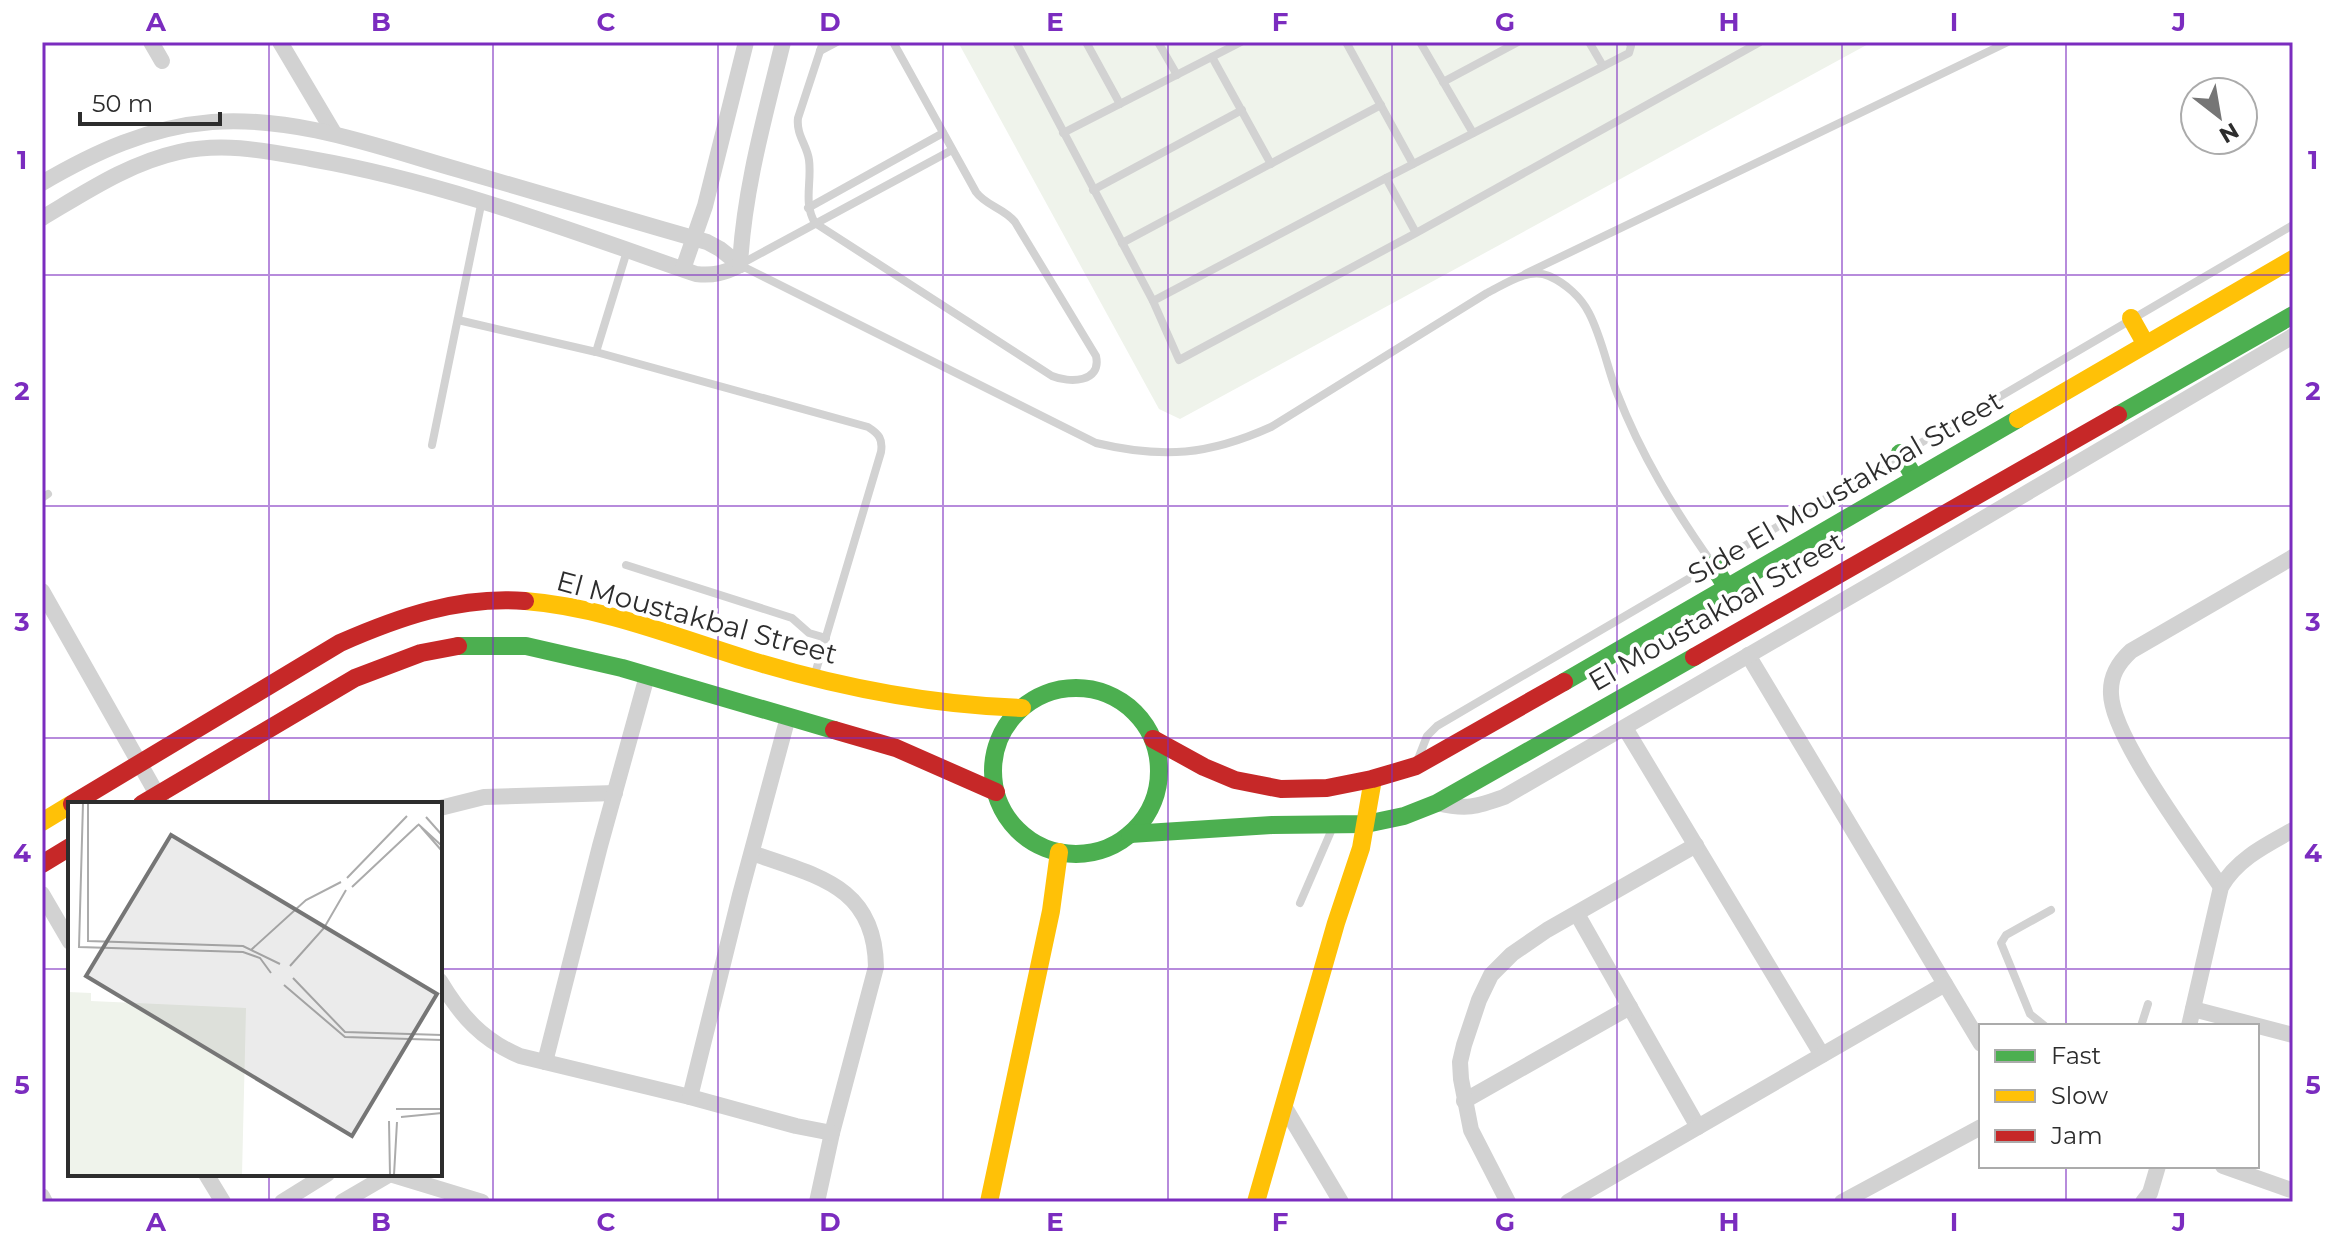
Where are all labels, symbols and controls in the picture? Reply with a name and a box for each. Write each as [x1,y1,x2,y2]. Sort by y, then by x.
text: A [145,6,167,38]
text: B [371,6,391,38]
text: C [597,6,616,38]
text: D [819,6,841,38]
text: E [1046,6,1064,38]
text: F [1272,6,1288,38]
text: G [1495,6,1515,38]
text: H [1718,6,1740,38]
text: I [1950,6,1958,38]
text: J [2171,6,2186,38]
scale bar [80,76,220,126]
north arrow [2179,76,2259,156]
text: 50 m [92,89,153,118]
text: N [2214,117,2244,149]
text: 1 [17,144,27,176]
text: 1 [2308,144,2318,176]
text: 2 [14,375,30,407]
text: 2 [2305,375,2321,407]
street label: Side El Moustakbal Street [1682,383,2008,591]
street label: El Moustakbal Street [1582,524,1850,698]
street label: El Moustakbal Street [553,563,841,671]
text: 3 [13,606,30,638]
text: 3 [2304,606,2321,638]
inset map [68,802,442,1176]
text: 4 [13,837,31,869]
text: 4 [2304,837,2322,869]
legend [1979,1024,2259,1168]
text: Fast [2051,1041,2102,1070]
text: 5 [14,1069,30,1101]
text: 5 [2305,1069,2321,1101]
text: Slow [2051,1081,2108,1110]
text: Jam [2050,1121,2103,1150]
text: A [145,1206,167,1238]
text: B [371,1206,391,1238]
text: C [597,1206,616,1238]
text: D [819,1206,841,1238]
text: E [1046,1206,1064,1238]
text: F [1272,1206,1288,1238]
text: G [1495,1206,1515,1238]
text: H [1718,1206,1740,1238]
text: I [1950,1206,1958,1238]
text: J [2171,1206,2186,1238]

